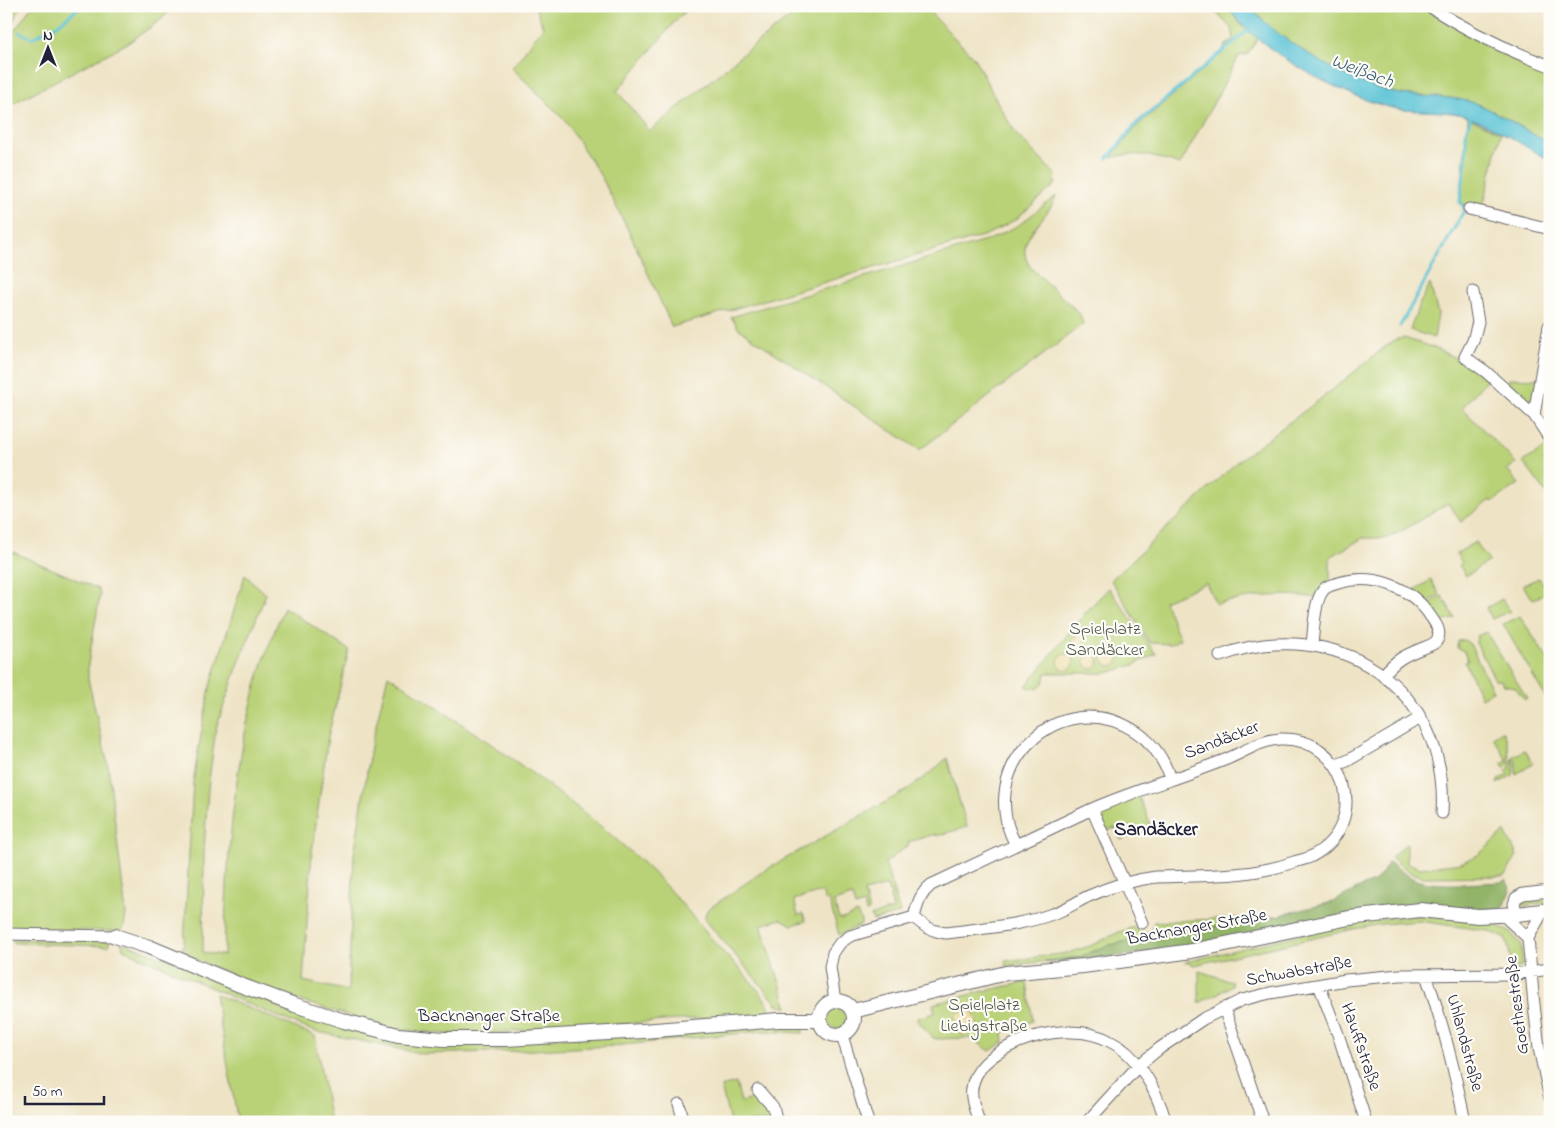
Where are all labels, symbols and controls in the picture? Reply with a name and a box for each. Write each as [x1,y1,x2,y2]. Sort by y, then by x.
north arrow [22,22,72,72]
text: N [43,26,53,47]
water label: Weißach [1327,48,1398,96]
park label: Spielplatz Sandäcker [1066,617,1145,664]
street label: Sandäcker [1181,715,1264,767]
district label: Sandäcker [1114,817,1199,844]
street label: Backnanger Straße [1124,903,1270,954]
street label: Schwabstraße [1244,950,1355,994]
street label: Goethestraße [1499,953,1537,1056]
street label: Uhlandstraße [1439,992,1490,1095]
park label: Spielplatz Liebigstraße [941,993,1028,1041]
street label: Hauffstraße [1333,1000,1387,1095]
street label: Backnanger Straße [417,1004,561,1031]
scale bar [25,1073,104,1105]
text: 50 m [32,1081,63,1103]

